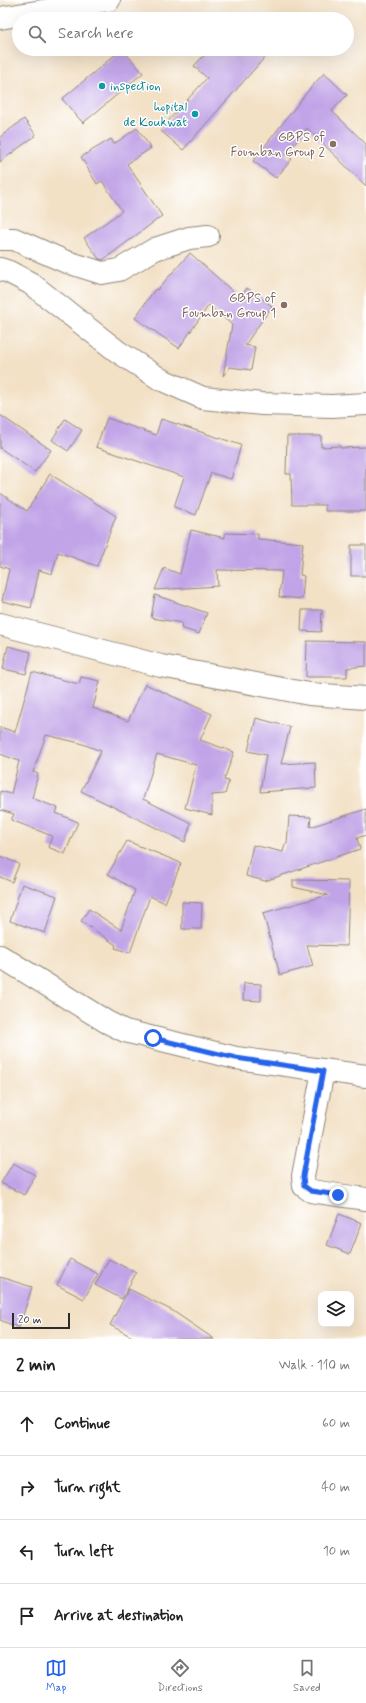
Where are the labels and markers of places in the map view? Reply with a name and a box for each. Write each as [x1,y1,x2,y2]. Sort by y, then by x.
place label: inspection [110,78,161,95]
marker: inspection [97,81,107,91]
place label: hopital de Koukwat [123,99,187,131]
marker: hopital de Koukwat [190,109,200,119]
place label: GBPS of Foumban Group 2 [230,129,326,161]
marker: GBPS of Foumban Group 2 [328,139,338,149]
place label: GBPS of Foumban Group 1 [182,290,276,322]
marker: GBPS of Foumban Group 1 [279,300,289,310]

